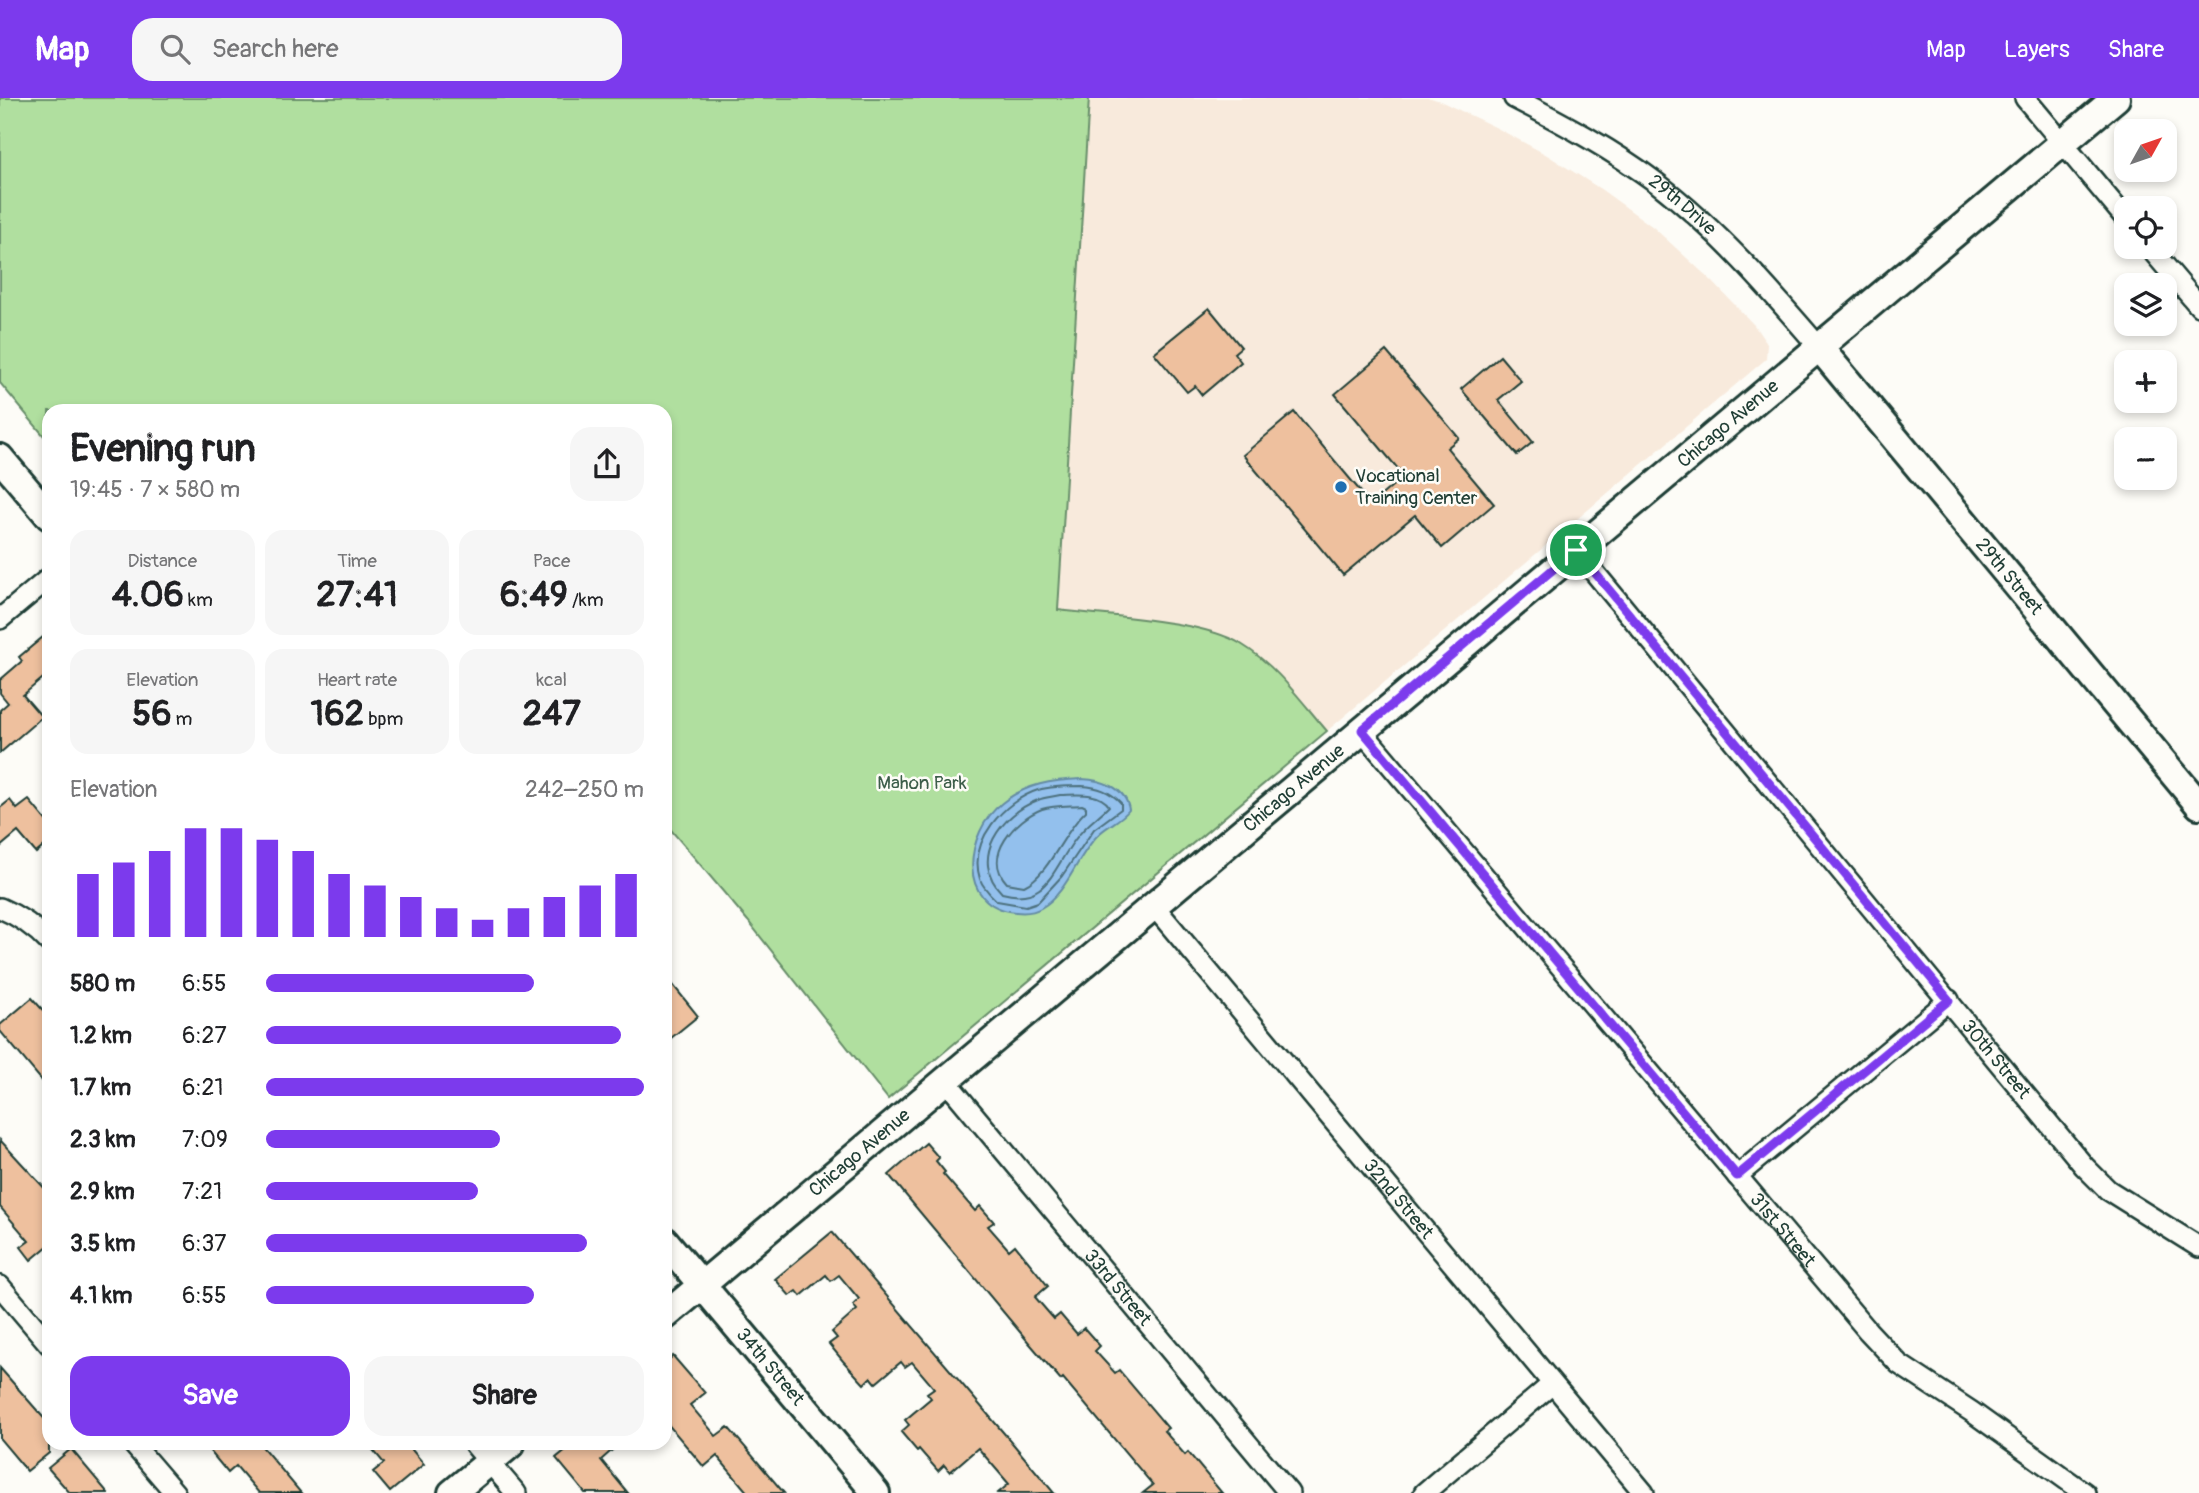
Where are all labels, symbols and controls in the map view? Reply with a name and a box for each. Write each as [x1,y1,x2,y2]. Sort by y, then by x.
search box [132,18,622,81]
text: Map [35,29,90,70]
icon: search [156,30,194,68]
text: Search here [212,33,339,65]
text: Map [1926,35,1966,64]
text: Layers [2004,35,2070,64]
text: Share [2108,35,2164,64]
north arrow [2114,119,2177,182]
map controls [2114,119,2177,490]
street label: 29th Drive [1644,169,1722,241]
button: locate [2114,196,2177,259]
button: layers [2114,273,2177,336]
button: + [2114,350,2177,413]
street label: Chicago Avenue [1672,374,1784,473]
text: Evening run [70,425,256,473]
button: share [570,427,644,501]
button: − [2114,427,2177,490]
place label: Vocational Training Center [1355,464,1477,510]
text: 19:45 · 7 × 580 m [70,475,240,504]
marker: Vocational Training Center [1333,479,1349,495]
pin [1546,520,1606,580]
icon: arrive [1557,531,1595,569]
street label: 29th Street [1970,533,2048,620]
text: Distance [128,549,197,573]
text: Time [337,549,377,573]
text: Pace [533,549,570,573]
text: 4.06 [112,573,184,617]
text: 27:41 [316,573,398,617]
text: 6:49 [500,573,568,617]
text: km [184,588,213,612]
text: /km [568,588,604,612]
text: Elevation [126,668,199,692]
text: Heart rate [317,668,397,692]
text: kcal [536,668,567,692]
text: 56 [132,692,172,736]
text: 162 [311,692,364,736]
text: 247 [522,692,581,736]
text: m [172,707,193,731]
text: bpm [364,707,403,731]
street label: Chicago Avenue [1238,738,1350,838]
park label: Mahon Park [877,771,967,795]
text: Elevation [70,775,158,804]
text: 242–250 m [525,775,644,804]
text: 580 m [70,969,135,998]
text: 6:55 [182,969,226,998]
street label: 30th Street [1956,1015,2036,1104]
text: 1.2 km [70,1021,132,1050]
text: 6:27 [182,1021,227,1050]
text: 1.7 km [70,1073,131,1102]
text: 6:21 [182,1073,223,1102]
street label: Chicago Avenue [804,1103,916,1202]
text: 2.3 km [70,1125,136,1154]
text: 7:09 [182,1125,228,1154]
street label: 32nd Street [1358,1154,1439,1244]
text: 2.9 km [70,1177,135,1206]
text: 7:21 [182,1177,222,1206]
street label: 31st Street [1745,1188,1821,1272]
text: 3.5 km [70,1229,135,1258]
text: 6:37 [182,1229,227,1258]
street label: 33rd Street [1079,1244,1157,1331]
text: 4.1 km [70,1281,132,1310]
text: 6:55 [182,1281,226,1310]
street label: 34th Street [731,1323,810,1411]
button: Save [70,1356,350,1436]
button: Share [364,1356,644,1436]

